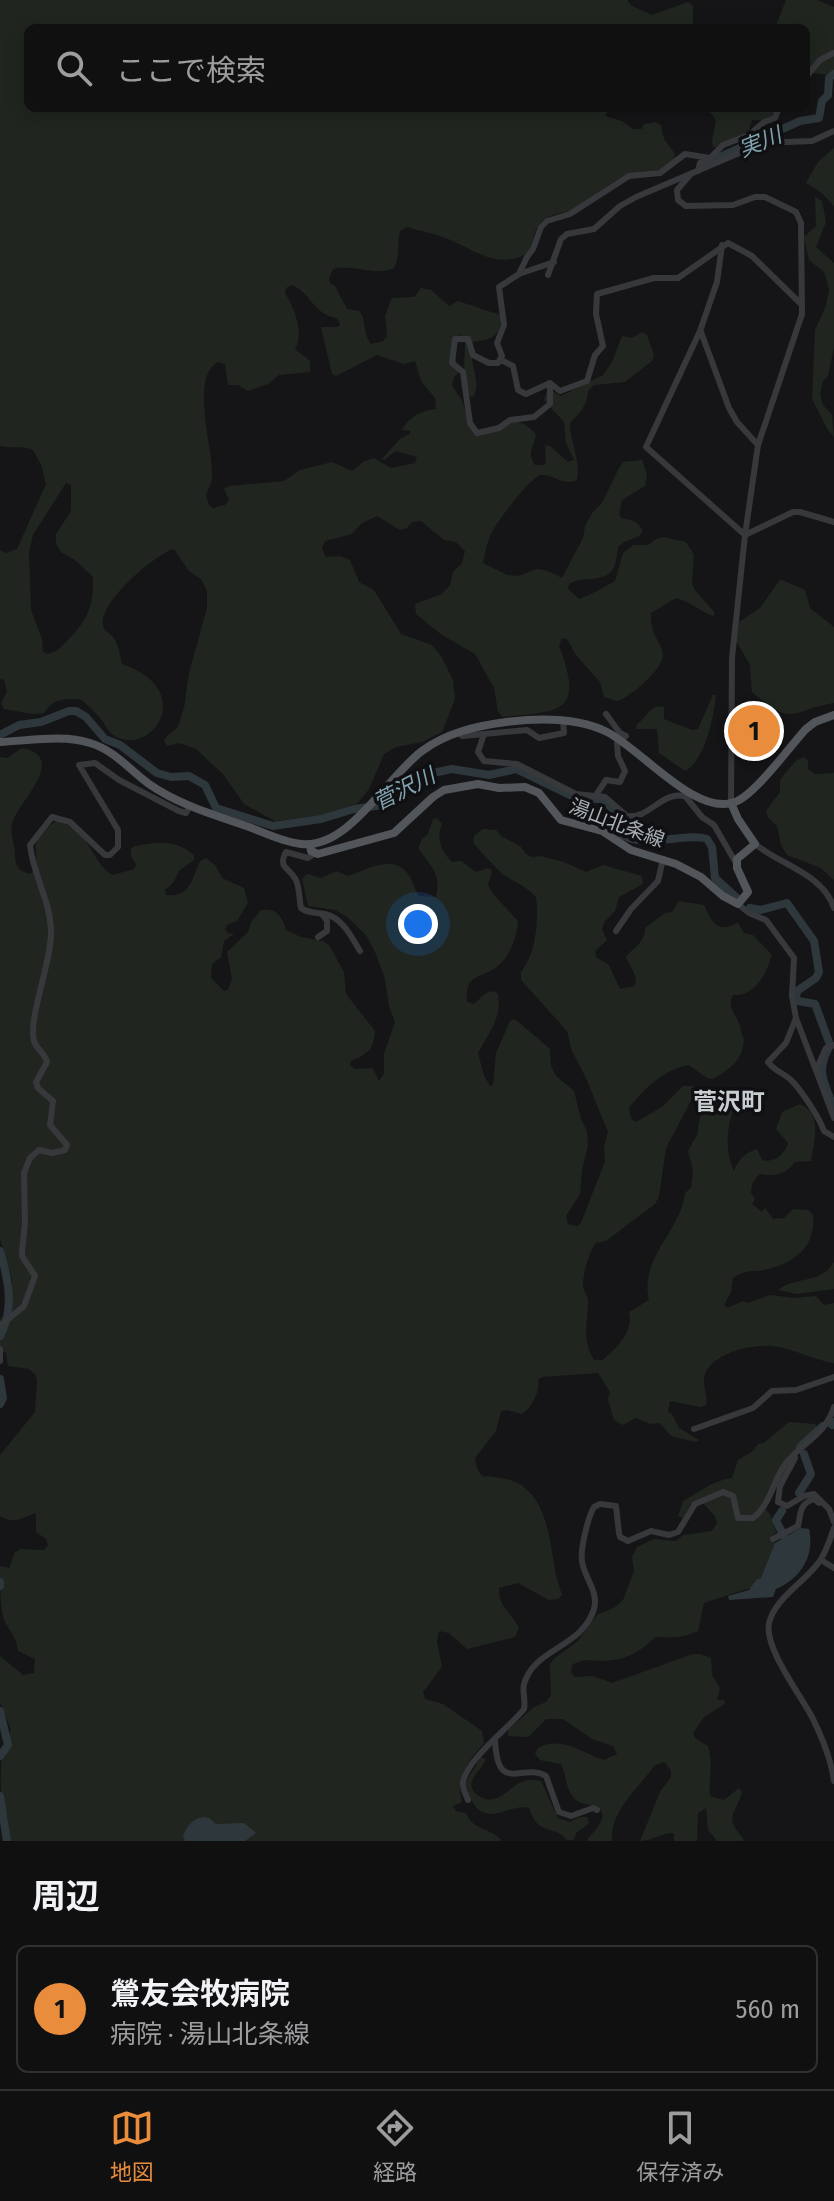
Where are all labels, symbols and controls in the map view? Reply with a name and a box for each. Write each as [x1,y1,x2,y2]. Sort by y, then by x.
search box [24,24,810,112]
icon: search [52,46,96,90]
text: ここで検索 [116,53,266,89]
water label: 実川 [735,120,787,163]
pin: 1 [728,701,780,761]
water label: 菅沢川 [368,761,441,816]
street label: 湯山北条線 [566,794,668,852]
your location [398,904,438,944]
district label: 菅沢町 [693,1088,765,1116]
text: 周辺 [32,1876,100,1917]
text: 鶯友会牧病院 [110,1976,290,2012]
text: 1 [55,1994,66,2025]
text: 560 m [736,1994,800,2025]
text: 病院 · 湯山北条線 [110,2019,310,2050]
tab: 地図 [110,2106,154,2186]
tab: 経路 [373,2106,417,2186]
tab: 保存済み [636,2106,724,2186]

